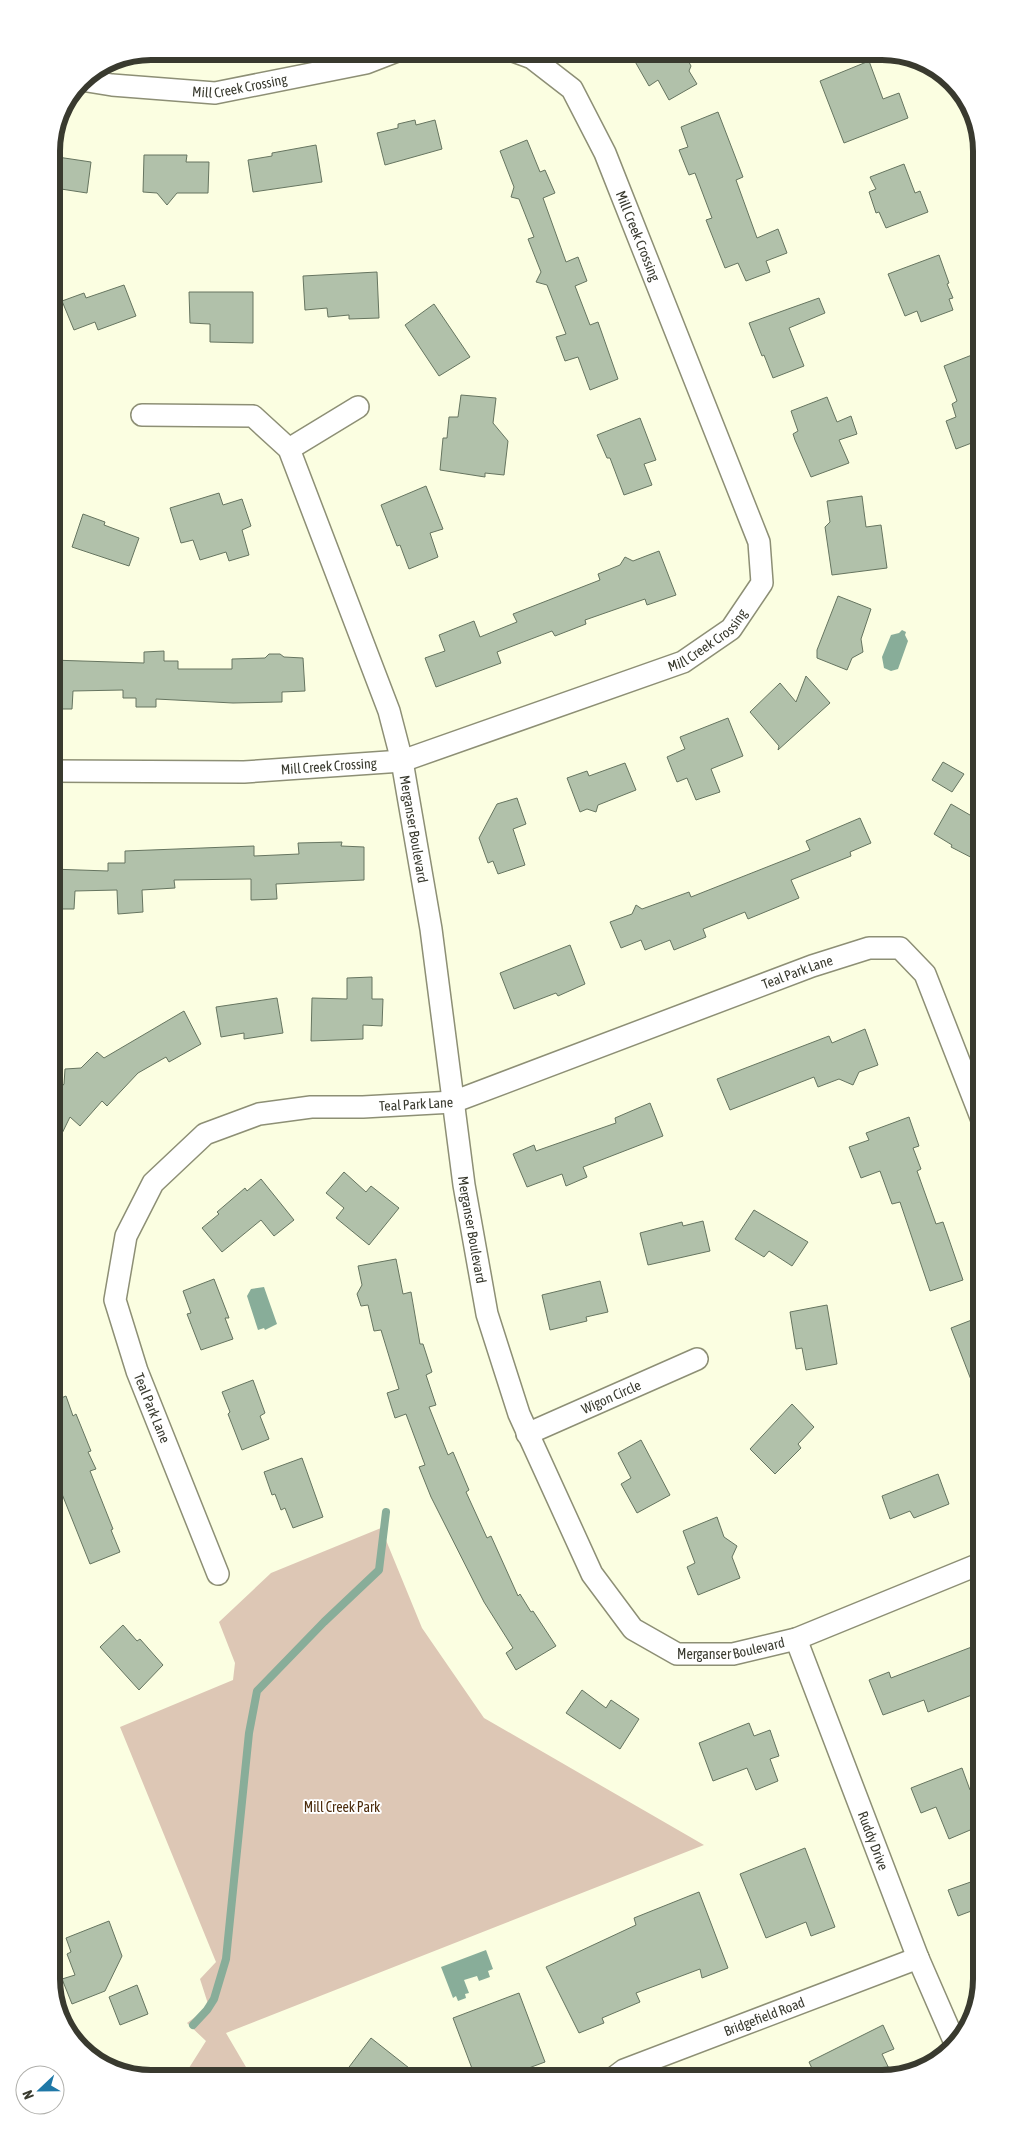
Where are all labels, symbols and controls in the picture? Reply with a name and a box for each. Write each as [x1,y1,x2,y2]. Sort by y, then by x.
street label: Mill Creek Crossing [192,71,289,101]
street label: Mill Creek Crossing [613,188,663,284]
street label: Mill Creek Crossing [666,606,750,675]
street label: Mill Creek Crossing [280,755,377,777]
street label: Merganser Boulevard [397,774,431,884]
street label: Teal Park Lane [760,952,835,992]
street label: Teal Park Lane [379,1094,454,1114]
street label: Merganser Boulevard [455,1175,489,1285]
street label: Teal Park Lane [131,1371,173,1445]
street label: Wigon Circle [579,1377,643,1417]
street label: Merganser Boulevard [677,1634,786,1662]
park label: Mill Creek Park [304,1799,380,1815]
street label: Ruddy Drive [855,1809,892,1873]
street label: Bridgefield Road [722,1994,807,2039]
north arrow [15,2065,65,2115]
text: N [19,2088,37,2102]

